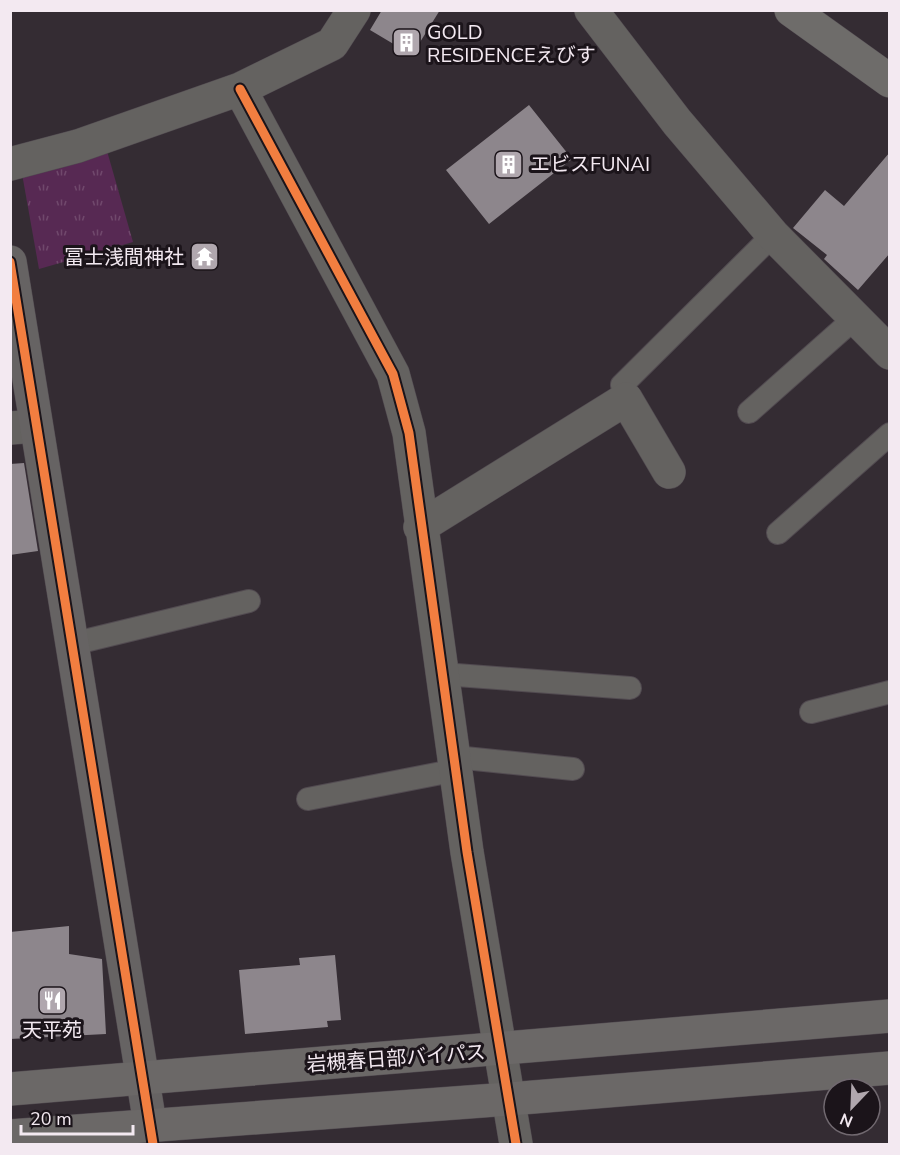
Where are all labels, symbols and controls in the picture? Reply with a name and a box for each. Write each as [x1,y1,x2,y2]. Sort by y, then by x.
place label: GOLD RESIDENCEえびす [427,19,596,69]
building icon: GOLD RESIDENCEえびす [390,27,422,59]
building icon: エビスFUNAI [493,148,525,180]
place label: エビスFUNAI [530,151,650,178]
temple icon: 冨士浅間神社 [189,241,221,273]
place label: 冨士浅間神社 [64,244,184,271]
restaurant icon: 天平苑 [36,984,68,1016]
place label: 天平苑 [22,1017,82,1044]
street label: 岩槻春日部バイパス [306,1039,487,1078]
north arrow [822,1077,882,1137]
scale bar [21,1098,134,1136]
text: 20 m [30,1107,72,1131]
text: N [837,1107,856,1132]

